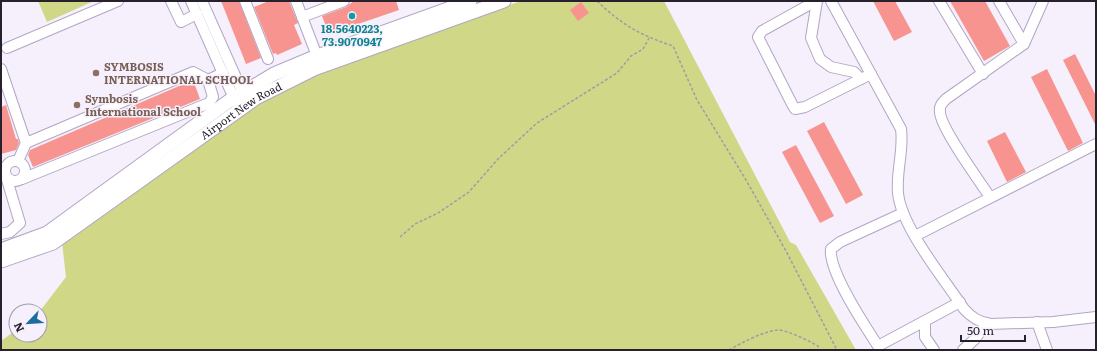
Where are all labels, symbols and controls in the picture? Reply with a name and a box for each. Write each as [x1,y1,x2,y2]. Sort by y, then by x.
marker: 18.5640223, 73.9070947 [347,11,357,21]
place label: 18.5640223, 73.9070947 [321,20,383,49]
place label: SYMBOSIS INTERNATIONAL SCHOOL [104,58,253,87]
marker: SYMBOSIS INTERNATIONAL SCHOOL [91,68,101,78]
street label: Airport New Road [196,77,284,143]
place label: Symbosis International School [85,90,201,119]
marker: Symbosis International School [72,100,82,110]
north arrow [8,303,48,343]
scale bar [961,317,1025,343]
text: N [9,320,27,335]
text: 50 m [967,321,994,339]

